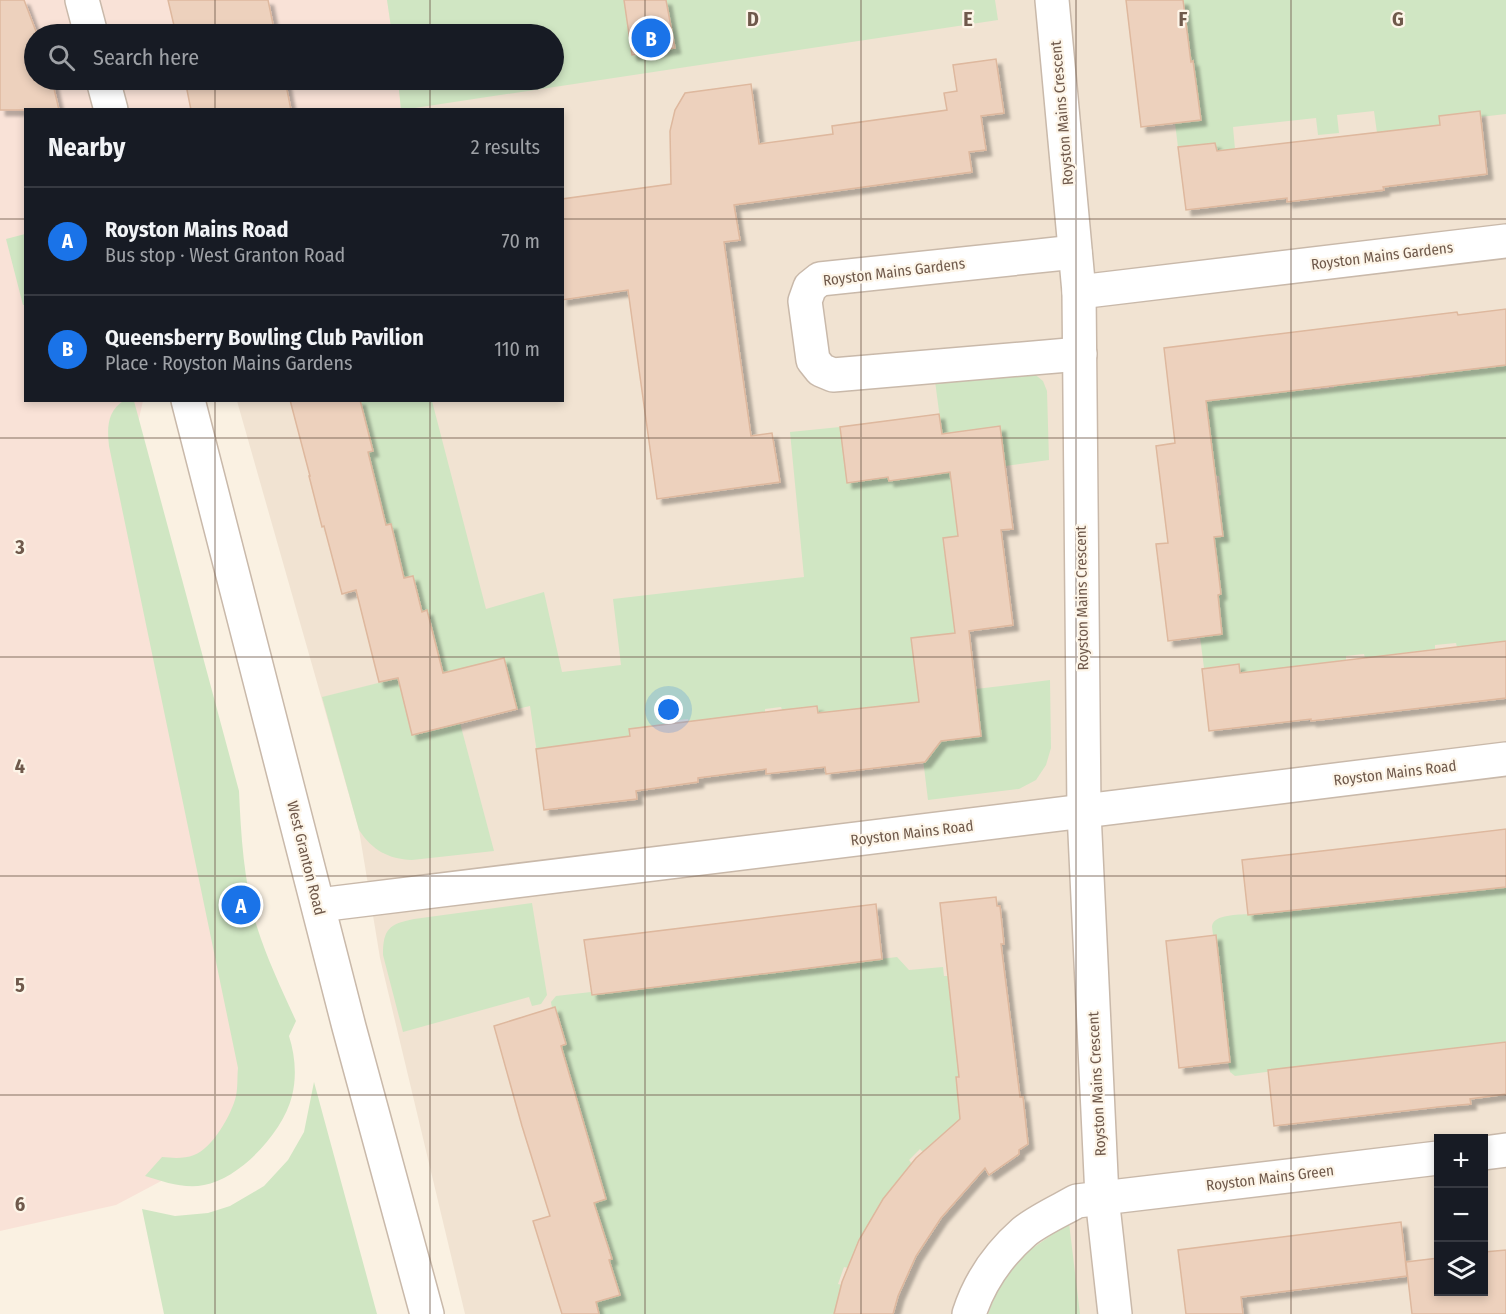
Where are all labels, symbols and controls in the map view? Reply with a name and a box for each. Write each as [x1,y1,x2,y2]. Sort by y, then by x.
text: D [747,7,759,31]
text: E [963,7,973,31]
text: F [1179,7,1188,31]
text: G [1392,7,1404,31]
pin: B [632,15,670,60]
search box [24,24,564,90]
street label: Royston Mains Crescent [1047,40,1077,186]
icon: search [45,41,78,74]
text: Search here [93,44,199,71]
text: Nearby [48,132,125,163]
text: 2 results [471,135,540,159]
text: Royston Mains Road [105,216,288,243]
text: A [62,229,73,253]
text: 70 m [502,229,540,253]
street label: Royston Mains Gardens [1310,238,1454,274]
text: Bus stop · West Granton Road [105,243,345,267]
street label: Royston Mains Gardens [822,254,966,290]
text: Queensberry Bowling Club Pavilion [105,324,424,351]
text: B [62,337,73,361]
text: 110 m [494,337,540,361]
text: Place · Royston Mains Gardens [105,351,353,375]
street label: Royston Mains Crescent [1072,525,1092,671]
text: 3 [14,535,25,559]
your location [654,695,683,724]
text: 4 [15,754,25,778]
street label: Royston Mains Road [1333,757,1457,789]
street label: West Granton Road [283,799,329,917]
street label: Royston Mains Road [850,817,974,849]
pin: A [222,882,260,928]
text: 5 [15,973,25,997]
street label: Royston Mains Crescent [1084,1011,1110,1157]
map controls [1434,1134,1488,1296]
button: + [1434,1134,1488,1188]
street label: Royston Mains Green [1205,1161,1335,1195]
button: − [1434,1188,1488,1242]
text: 6 [15,1192,25,1216]
button: layers [1434,1242,1488,1296]

